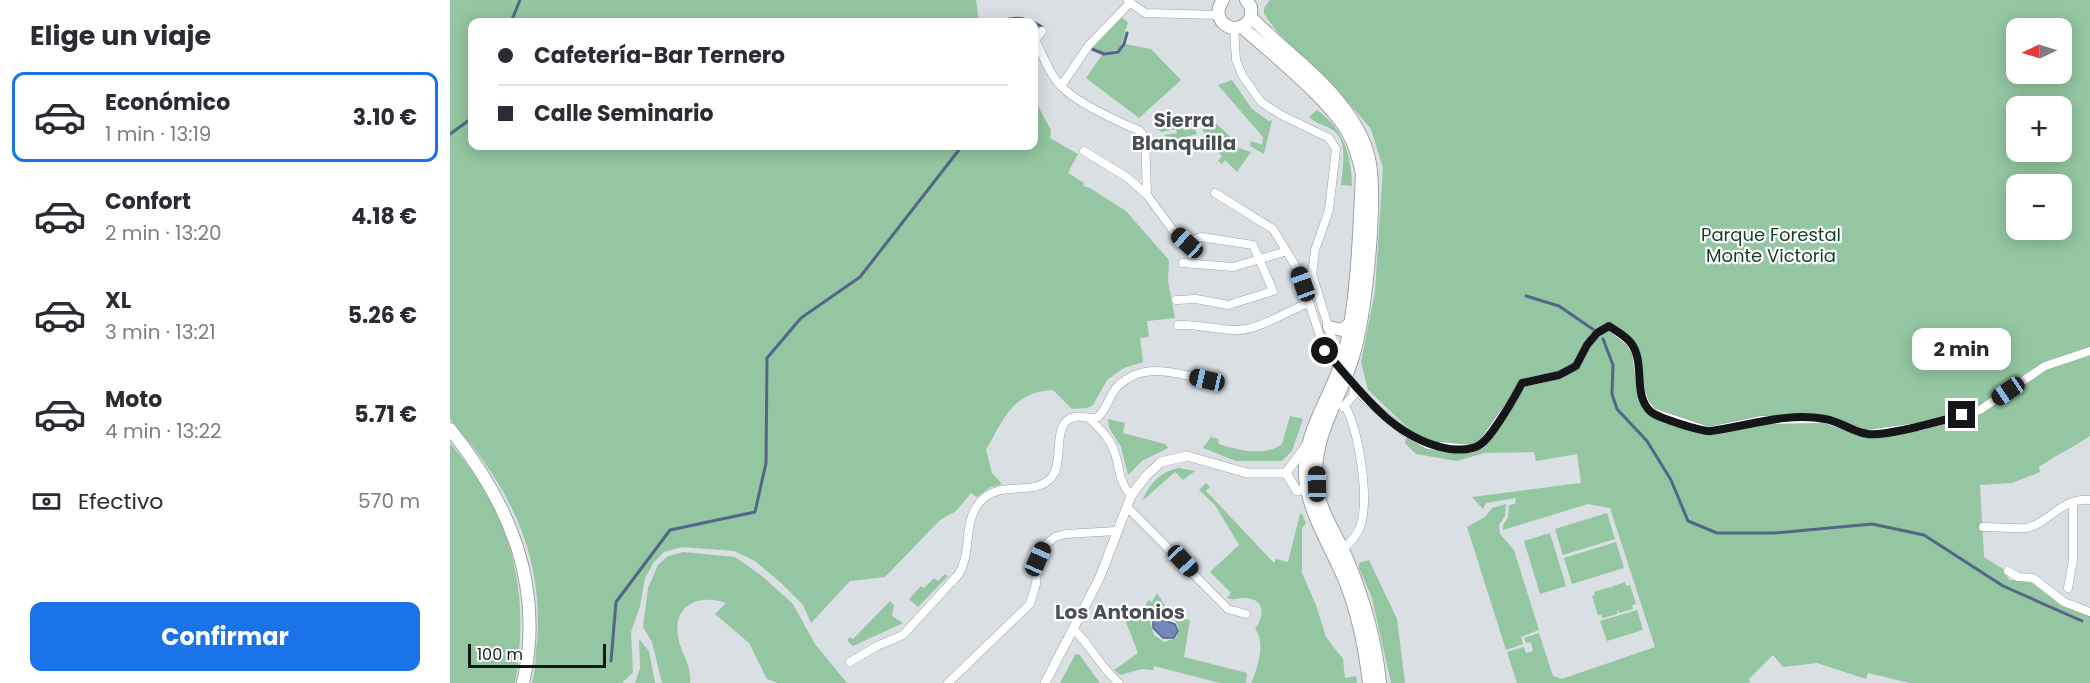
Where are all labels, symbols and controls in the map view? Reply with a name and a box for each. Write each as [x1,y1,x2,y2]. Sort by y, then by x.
text: Elige un viaje [30,17,211,54]
north arrow [2006,18,2072,84]
map controls [2006,18,2072,240]
text: Cafetería-Bar Ternero [534,40,785,71]
text: Económico [105,87,230,118]
icon: car [33,90,87,144]
button: + [2006,96,2072,162]
text: Calle Seminario [534,98,713,129]
text: 3.10 € [353,102,417,133]
district label: Sierra Blanquilla [1132,106,1236,157]
text: 1 min · 13:19 [105,120,211,148]
button: − [2006,174,2072,240]
text: Confort [105,186,191,217]
icon: car [33,189,87,243]
text: 4.18 € [351,201,417,232]
text: 2 min · 13:20 [105,219,222,247]
park label: Parque Forestal Monte Victoria [1701,222,1841,268]
car [1168,224,1206,262]
car [1288,264,1318,304]
text: XL [105,285,131,316]
icon: car [33,288,87,342]
text: 5.26 € [348,300,417,331]
text: 3 min · 13:21 [105,318,216,346]
callout: 2 min [1912,328,2012,370]
text: 2 min [1933,335,1990,363]
route start [1311,337,1338,364]
car [1187,367,1227,393]
car [1988,373,2028,409]
text: Moto [105,384,162,415]
icon: car [33,387,87,441]
text: 5.71 € [354,399,417,430]
route end [1948,401,1975,428]
text: 4 min · 13:22 [105,417,222,445]
car [1308,466,1326,502]
icon: cash [30,485,63,518]
text: Efectivo [78,486,163,517]
text: 570 m [358,487,420,515]
car [1022,539,1054,579]
car [1164,542,1202,580]
district label: Los Antonios [1055,598,1185,626]
button: Confirmar [30,602,420,671]
scale bar [468,641,606,668]
text: 100 m [477,643,523,666]

